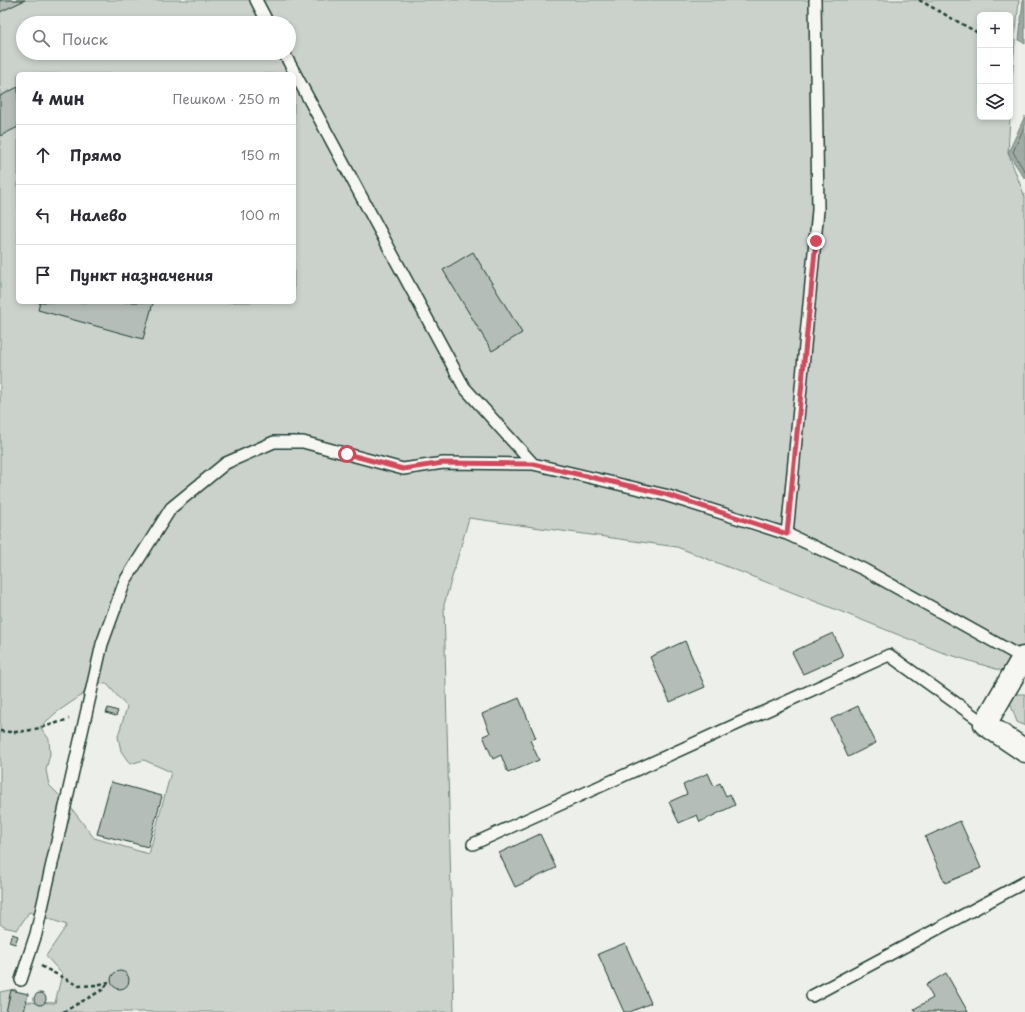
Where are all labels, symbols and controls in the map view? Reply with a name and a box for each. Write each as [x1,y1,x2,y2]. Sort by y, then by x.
map controls [977,12,1013,120]
button: + [977,12,1013,48]
search box [16,16,296,60]
icon: search [30,27,52,49]
text: Поиск [62,27,108,50]
button: − [977,48,1013,84]
button: layers [977,84,1013,120]
text: 4 мин [32,85,85,111]
text: Пешком · 250 m [173,89,280,108]
text: Прямо [70,143,121,166]
icon: ahead [32,144,54,166]
text: 150 m [241,145,280,164]
text: Налево [70,203,127,226]
icon: left [32,204,54,226]
text: 100 m [240,205,280,224]
route end [807,232,825,250]
text: Пункт назначения [70,263,213,286]
icon: arrive [32,264,54,286]
route start [338,445,356,463]

